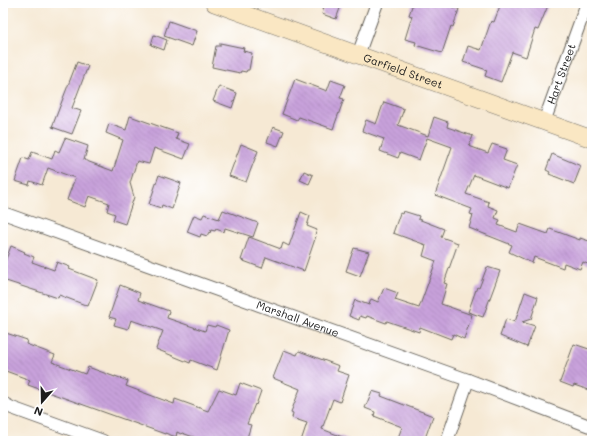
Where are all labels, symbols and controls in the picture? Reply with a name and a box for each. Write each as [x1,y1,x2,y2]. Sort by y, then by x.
street label: Hart Street [543,41,579,106]
street label: Garfield Street [362,49,445,92]
street label: Marshall Avenue [254,297,341,340]
north arrow [22,382,62,422]
text: N [32,403,45,420]

